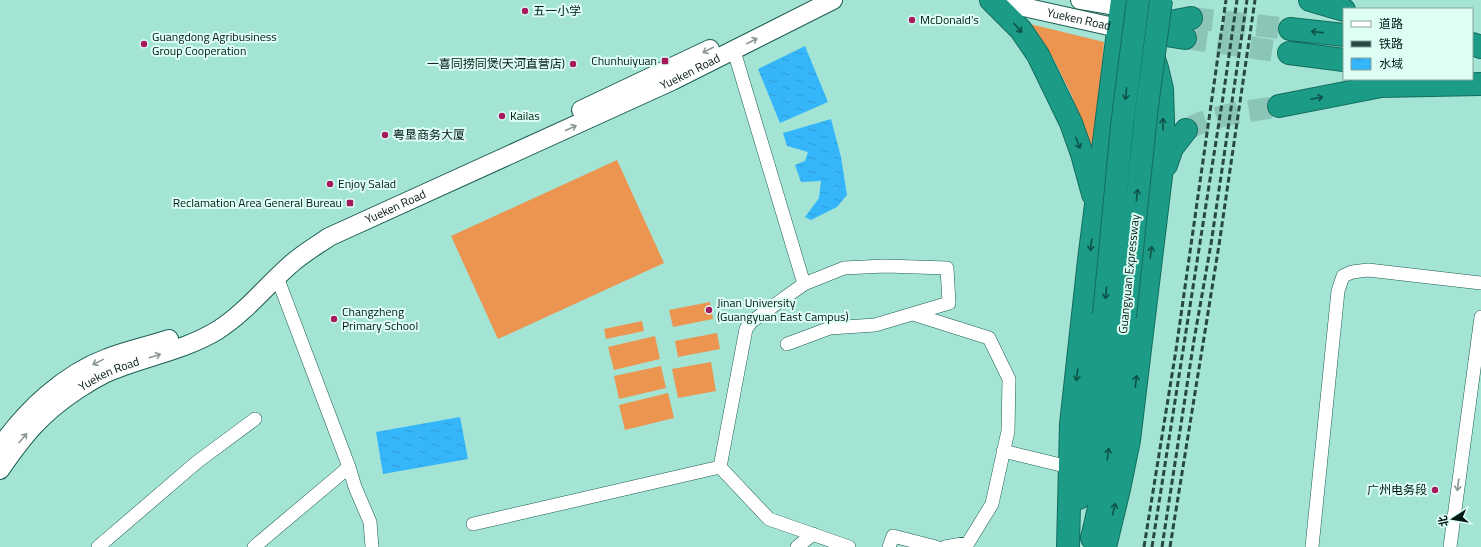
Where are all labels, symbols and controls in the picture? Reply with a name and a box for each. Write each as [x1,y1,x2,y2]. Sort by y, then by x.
place label: 五一小学 [533,1,581,20]
street label: Yueken Road [1045,2,1113,35]
marker: 五一小学 [520,6,530,16]
legend [1343,8,1473,80]
place label: McDonald's [920,10,979,29]
text: 道路 [1379,14,1403,33]
marker: McDonald's [907,15,917,25]
one-way arrow [1014,22,1023,33]
place label: Guangdong Agribusiness Group Cooperation [152,27,277,60]
one-way arrow [1311,29,1324,36]
text: 铁路 [1379,34,1403,53]
one-way arrow [745,37,757,44]
marker: Guangdong Agribusiness Group Cooperation [139,39,149,49]
one-way arrow [702,47,714,54]
street label: Yueken Road [657,48,723,94]
place label: Chunhuiyuan [591,51,657,70]
place label: 一喜同捞同煲(天河直营店) [427,54,565,73]
text: 水域 [1379,54,1403,73]
marker: Chunhuiyuan [660,56,670,66]
marker: 一喜同捞同煲(天河直营店) [568,59,578,69]
one-way arrow [1122,87,1129,100]
one-way arrow [1310,94,1323,102]
place label: Kailas [510,106,540,125]
marker: Kailas [497,111,507,121]
one-way arrow [1159,118,1167,131]
one-way arrow [565,123,577,131]
place label: 粤垦商务大厦 [393,125,465,144]
marker: 粤垦商务大厦 [380,130,390,140]
one-way arrow [1074,136,1082,148]
place label: Enjoy Salad [338,174,396,193]
marker: Enjoy Salad [325,179,335,189]
street label: Yueken Road [362,184,429,228]
one-way arrow [1134,188,1141,201]
place label: Reclamation Area General Bureau [173,193,342,212]
marker: Reclamation Area General Bureau [345,198,355,208]
street label: Guangyuan Expressway [1113,213,1144,335]
one-way arrow [1087,238,1095,251]
one-way arrow [1147,246,1155,259]
one-way arrow [1102,286,1110,299]
place label: Jinan University (Guangyuan East Campus) [717,293,849,326]
place label: Changzheng Primary School [342,302,418,335]
marker: Jinan University (Guangyuan East Campus) [704,305,714,315]
marker: Changzheng Primary School [329,314,339,324]
street label: Yueken Road [75,352,142,396]
one-way arrow [148,352,161,359]
one-way arrow [93,359,105,366]
one-way arrow [1074,368,1081,381]
one-way arrow [1132,375,1140,388]
one-way arrow [18,433,27,443]
one-way arrow [1104,448,1112,461]
one-way arrow [1454,478,1462,491]
place label: 广州电务段 [1367,480,1427,499]
marker: 广州电务段 [1430,485,1440,495]
north arrow [1433,499,1473,539]
one-way arrow [1111,503,1118,516]
text: 北 [1434,514,1452,528]

